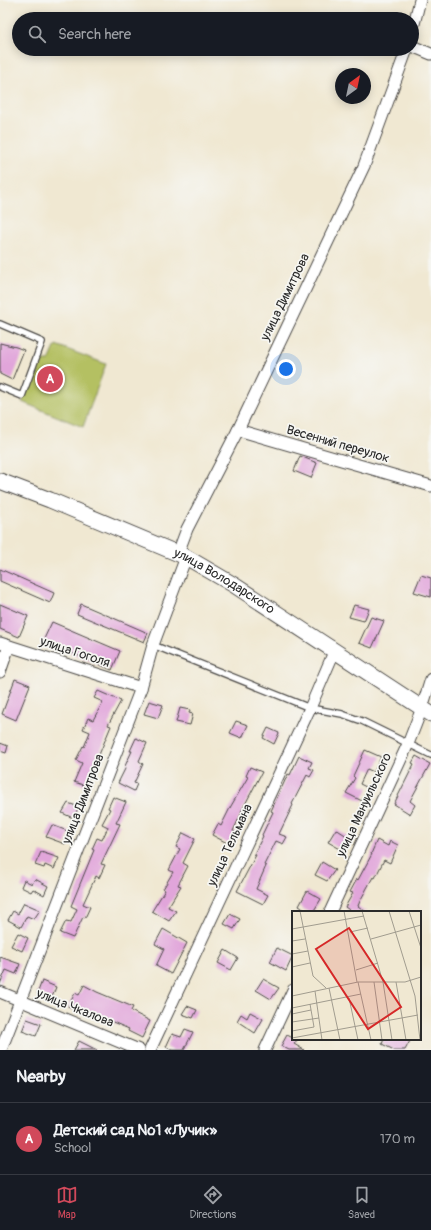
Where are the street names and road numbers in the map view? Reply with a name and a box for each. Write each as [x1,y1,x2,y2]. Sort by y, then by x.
street label: улица Димитрова [257,251,313,344]
street label: Весенний переулок [285,422,392,466]
street label: улица Володарского [170,544,278,617]
street label: улица Гоголя [37,633,112,671]
street label: улица Мануильского [332,750,395,860]
street label: улица Димитрова [58,752,108,847]
street label: улица Тельмана [204,801,256,890]
street label: улица Чкалова [33,985,116,1031]

